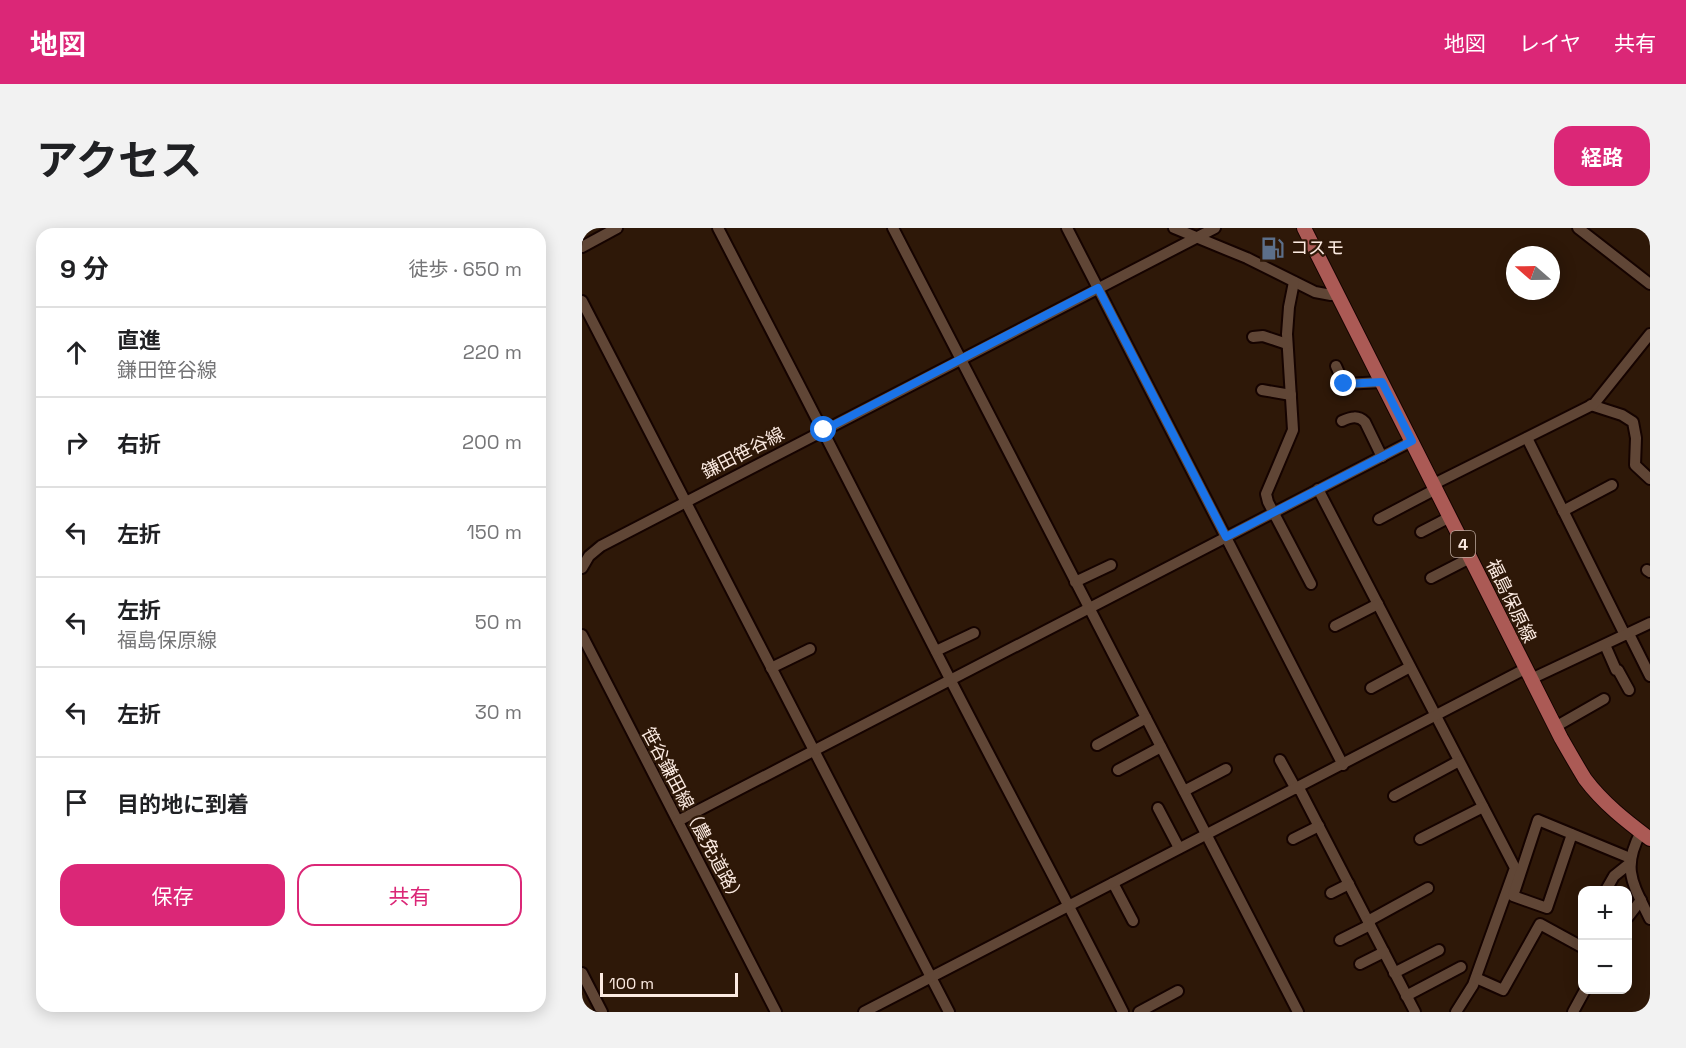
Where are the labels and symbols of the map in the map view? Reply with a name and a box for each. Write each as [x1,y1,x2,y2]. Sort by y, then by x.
fuel station icon: コスモ [1259,235,1285,261]
place label: コスモ [1290,236,1344,259]
north arrow [1506,246,1560,300]
route end [1330,370,1356,396]
route start [810,416,836,442]
street label: 鎌田笹谷線 [697,422,788,483]
road number: 4 [1451,531,1475,557]
street label: 福島保原線 [1481,555,1542,646]
street label: 笹谷鎌田線（農免道路） [637,723,750,909]
scale bar [600,970,738,998]

